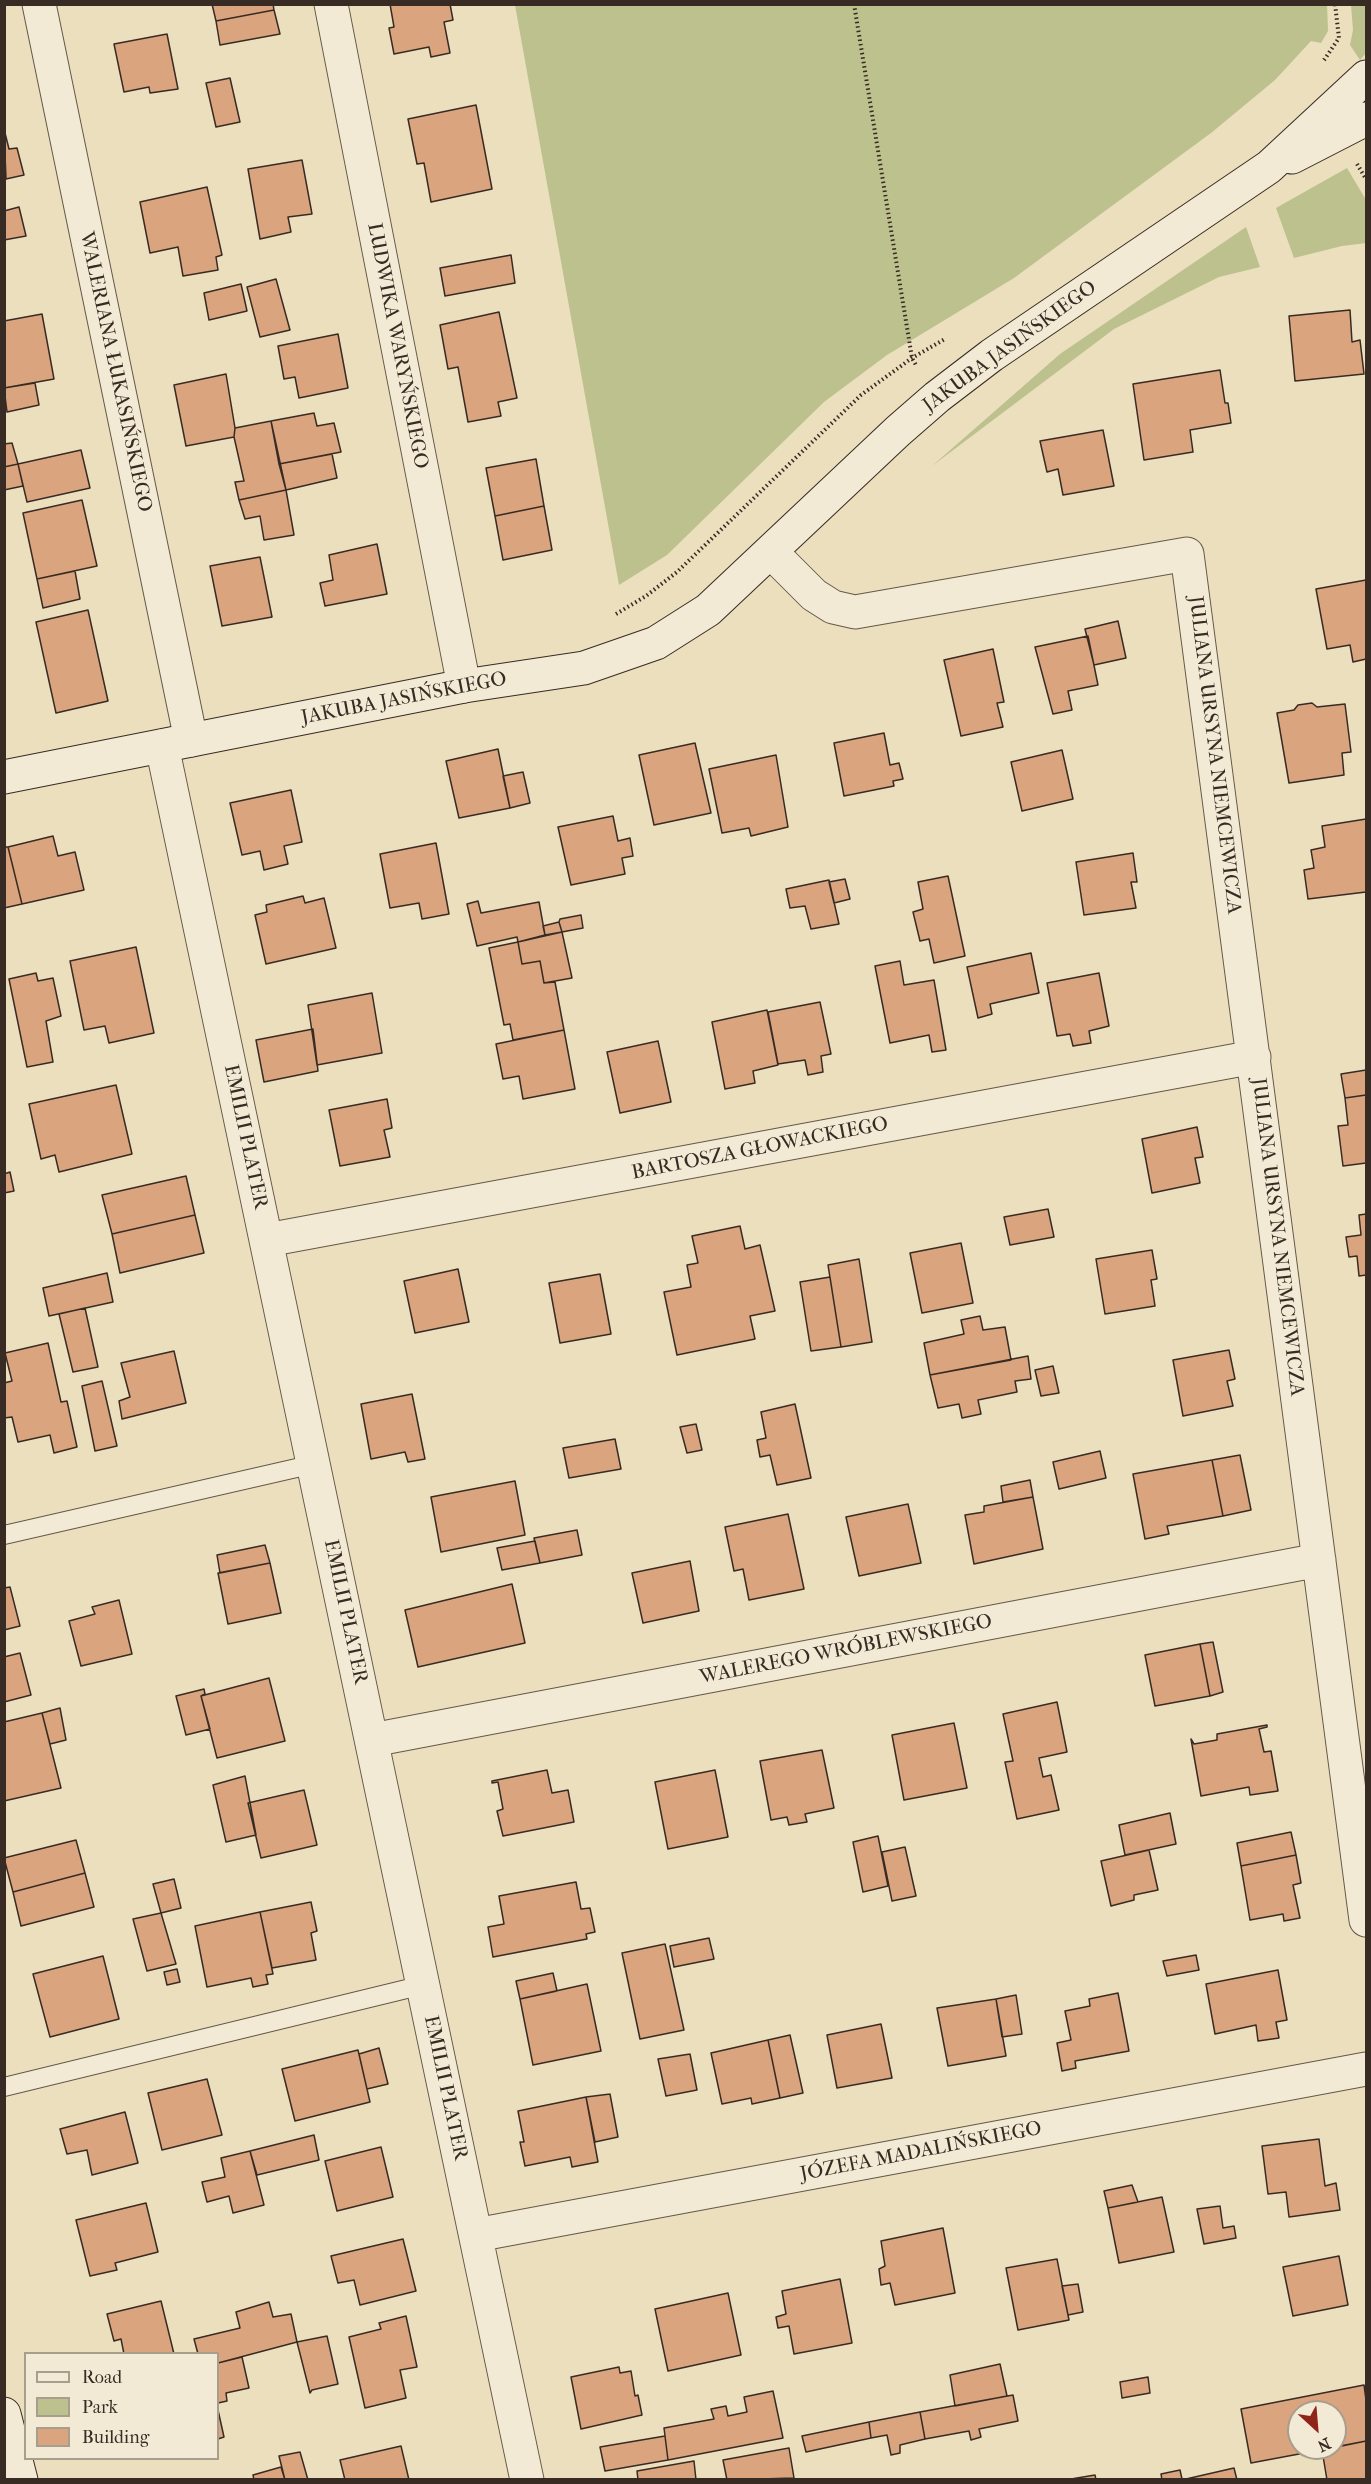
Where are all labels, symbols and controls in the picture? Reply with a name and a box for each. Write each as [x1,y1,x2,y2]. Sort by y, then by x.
street label: LUDWIKA WARYŃSKIEGO [361,221,433,471]
street label: WALERIANA ŁUKASIŃSKIEGO [74,230,156,514]
street label: JAKUBA JASIŃSKIEGO [919,276,1101,418]
street label: JULIANA URSYNA NIEMCEWICZA [1183,595,1245,915]
street label: JAKUBA JASIŃSKIEGO [299,667,509,731]
street label: EMILII PLATER [218,1063,272,1211]
street label: JULIANA URSYNA NIEMCEWICZA [1246,1077,1308,1397]
street label: BARTOSZA GŁOWACKIEGO [630,1112,890,1186]
street label: EMILII PLATER [318,1538,372,1686]
street label: WALEREGO WRÓBLEWSKIEGO [698,1610,994,1690]
street label: EMILII PLATER [418,2014,472,2162]
street label: JÓZEFA MADALIŃSKIEGO [798,2117,1044,2187]
legend [24,2352,219,2460]
text: Road [82,2367,122,2388]
text: Park [82,2397,118,2418]
north arrow [1287,2400,1347,2460]
text: Building [82,2427,149,2448]
text: N [1315,2434,1334,2456]

